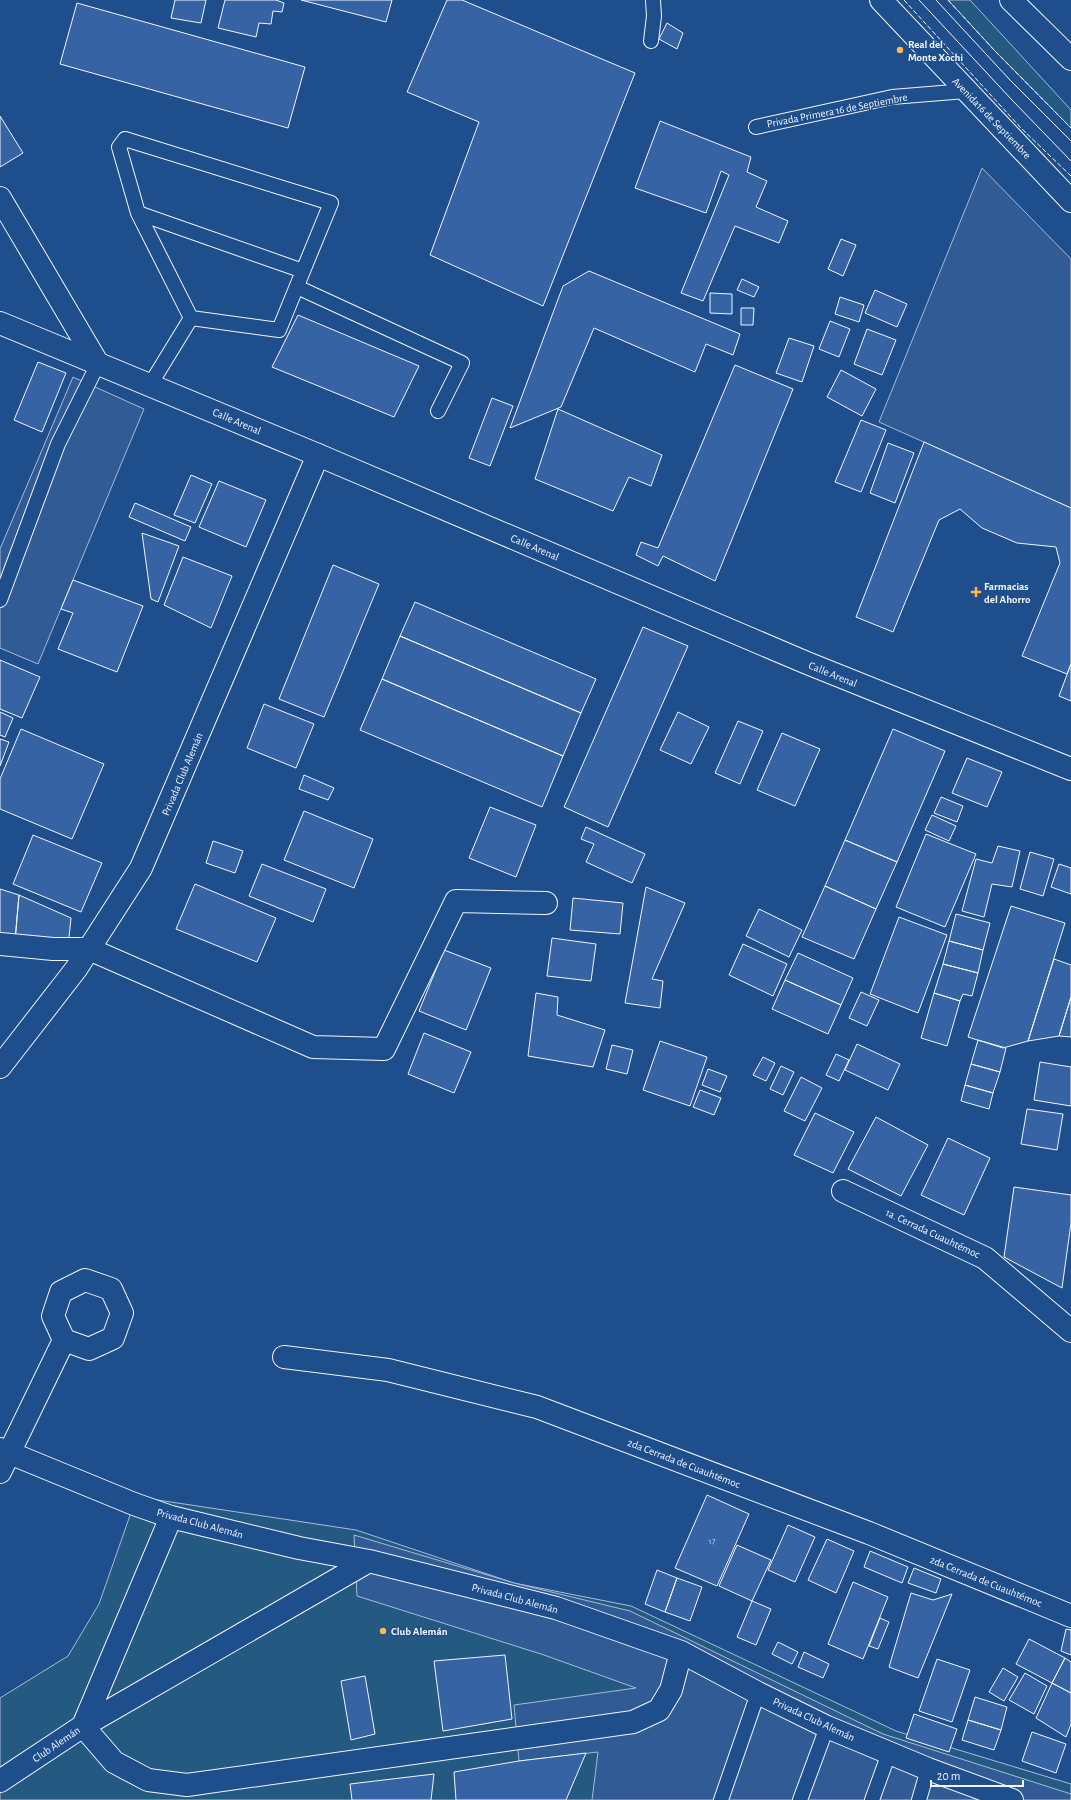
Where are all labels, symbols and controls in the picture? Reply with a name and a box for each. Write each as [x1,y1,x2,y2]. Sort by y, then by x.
place label: Real del Monte Xochi [908,39,963,63]
marker: Real del Monte Xochi [895,45,905,55]
street label: Avenida16 de Septiembre [950,76,1033,161]
street label: Privada Primera 16 de Septiembre [766,91,908,130]
street label: Calle Arenal [211,406,263,437]
street label: Calle Arenal [509,532,561,563]
place label: Farmacias del Ahorro [984,581,1031,605]
marker: Farmacias del Ahorro [971,587,981,597]
street label: Calle Arenal [807,660,859,689]
street label: Privada Club Alemán [160,731,205,817]
street label: 1a. Cerrada Cuauhtémoc [884,1207,982,1261]
street label: 2da Cerrada de Cuauhtémoc [626,1437,742,1490]
street label: Privada Club Alemán [155,1507,244,1540]
house number: 17 [709,1537,716,1546]
street label: 2da Cerrada de Cuauhtémoc [928,1554,1044,1609]
street label: Privada Club Alemán [470,1582,559,1615]
marker: Club Alemán [378,1626,388,1636]
place label: Club Alemán [391,1626,448,1637]
street label: Privada Club Alemán [771,1696,856,1743]
street label: Club Alemán [30,1724,82,1764]
scale bar [931,1762,1023,1788]
text: 20 m [937,1770,960,1782]

